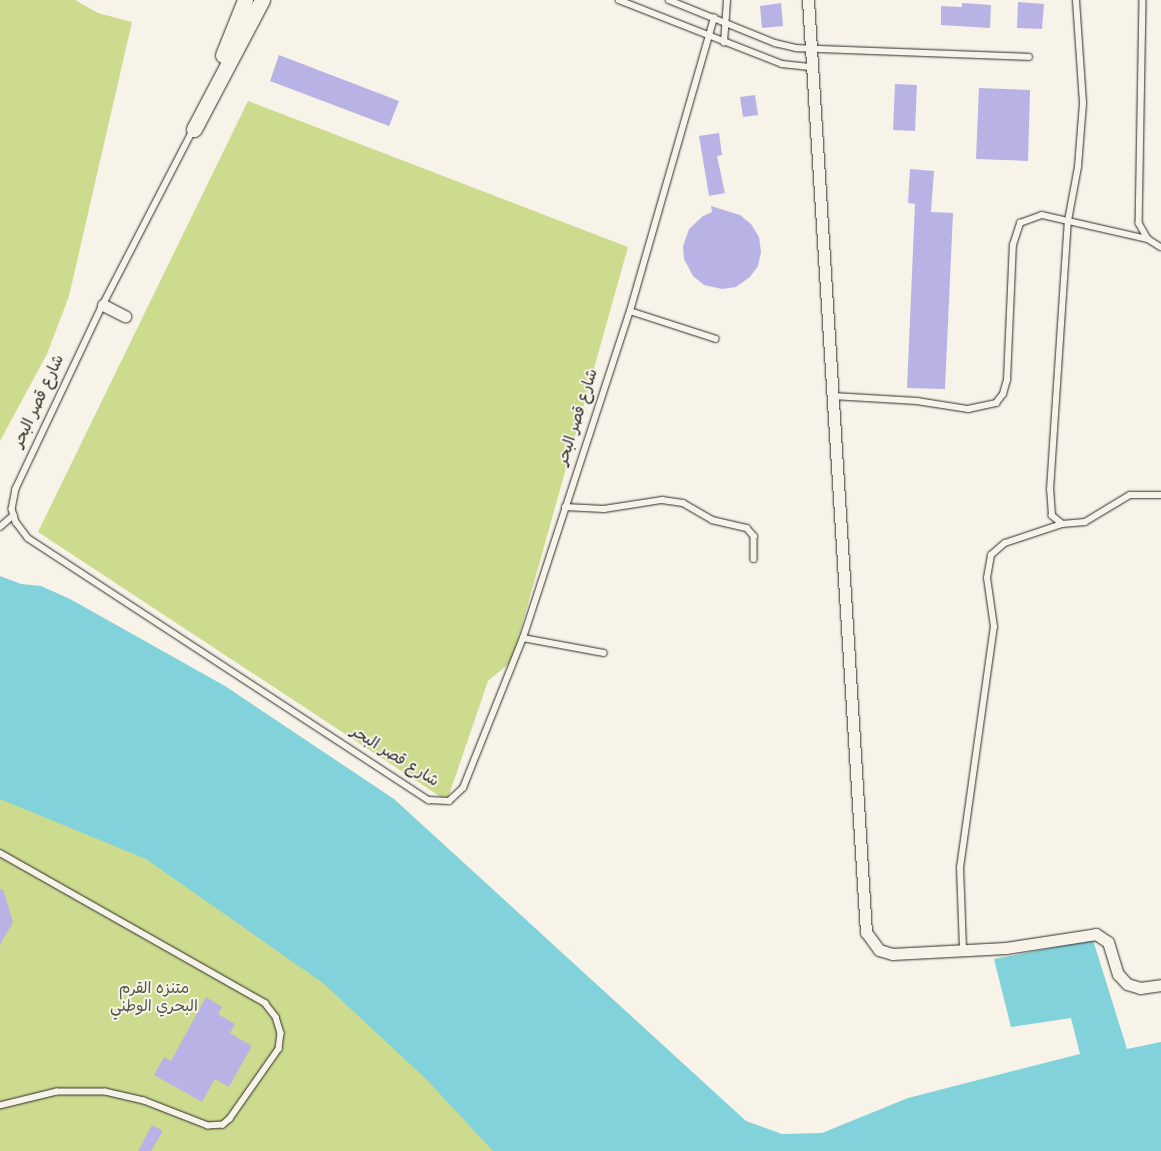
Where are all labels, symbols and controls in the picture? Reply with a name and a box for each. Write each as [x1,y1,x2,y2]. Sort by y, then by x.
street label: شارع قصر البحر [8,352,68,450]
street label: شارع قصر البحر [552,366,602,468]
street label: شارع قصر البحر [347,721,443,791]
park label: متنزه القرم البحري الوطني [110,978,198,1016]

